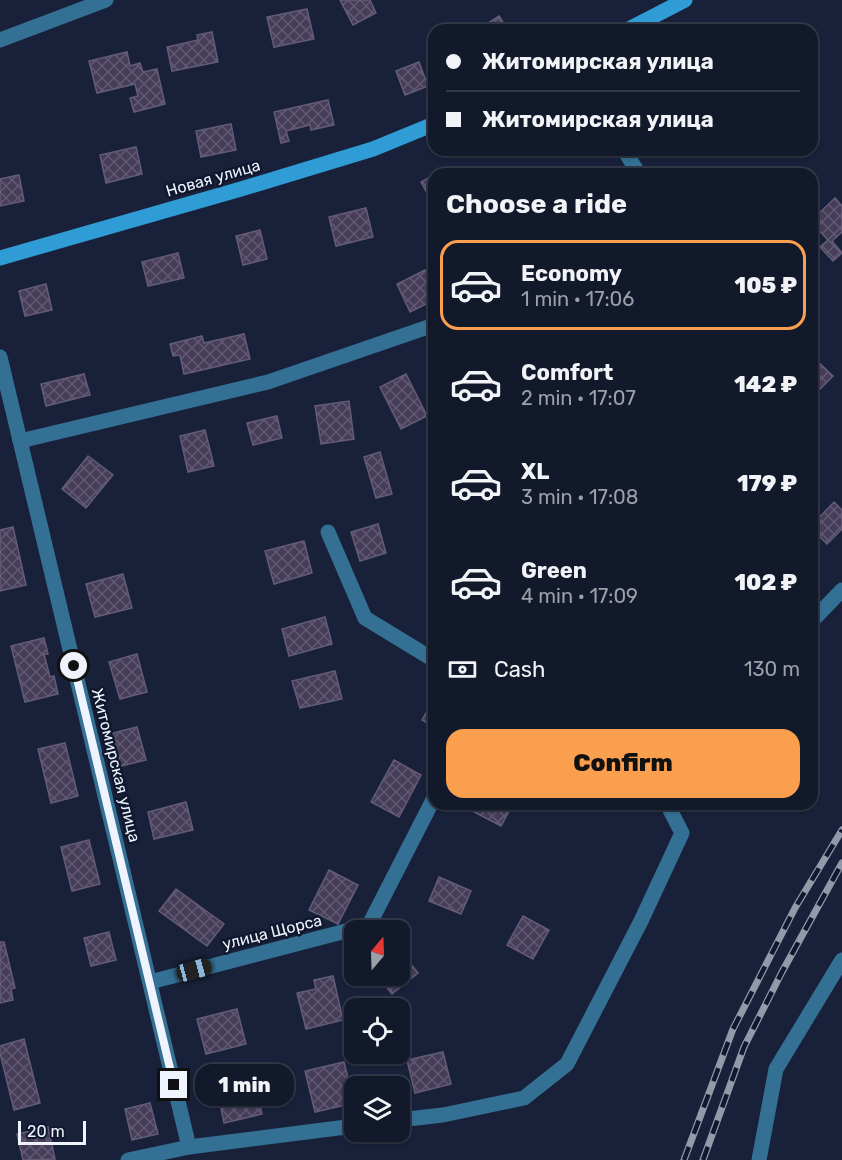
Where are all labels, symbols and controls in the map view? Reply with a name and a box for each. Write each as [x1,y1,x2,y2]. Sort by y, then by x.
text: Житомирская улица [482,48,714,75]
text: Житомирская улица [482,106,714,133]
street label: Новая улица [164,155,262,201]
text: Choose a ride [446,188,627,220]
icon: car [449,258,503,312]
text: Economy [521,260,622,287]
text: 105 ₽ [735,272,797,299]
text: 1 min · 17:06 [521,287,634,311]
icon: car [449,357,503,411]
text: Comfort [521,359,613,386]
text: 142 ₽ [734,371,797,398]
text: 2 min · 17:07 [521,386,636,410]
icon: car [449,456,503,510]
text: XL [521,458,549,485]
text: 179 ₽ [737,470,797,497]
text: 3 min · 17:08 [521,485,638,509]
icon: car [449,555,503,609]
text: Green [521,557,587,584]
text: 102 ₽ [734,569,797,596]
text: 4 min · 17:09 [521,584,638,608]
route start [60,652,87,679]
icon: cash [446,653,479,686]
text: Cash [494,656,545,683]
text: 130 m [744,657,800,681]
street label: Житомирская улица [88,686,144,844]
button: Confirm [446,729,800,798]
street label: улица Щорса [220,910,324,954]
north arrow [344,920,410,986]
map controls [344,920,410,1142]
car [174,957,214,983]
button: locate [344,998,410,1064]
callout: 1 min [195,1064,294,1106]
route end [160,1071,187,1098]
text: 1 min [218,1073,271,1097]
button: layers [344,1076,410,1142]
scale bar [18,1118,86,1146]
text: 20 m [27,1122,65,1141]

